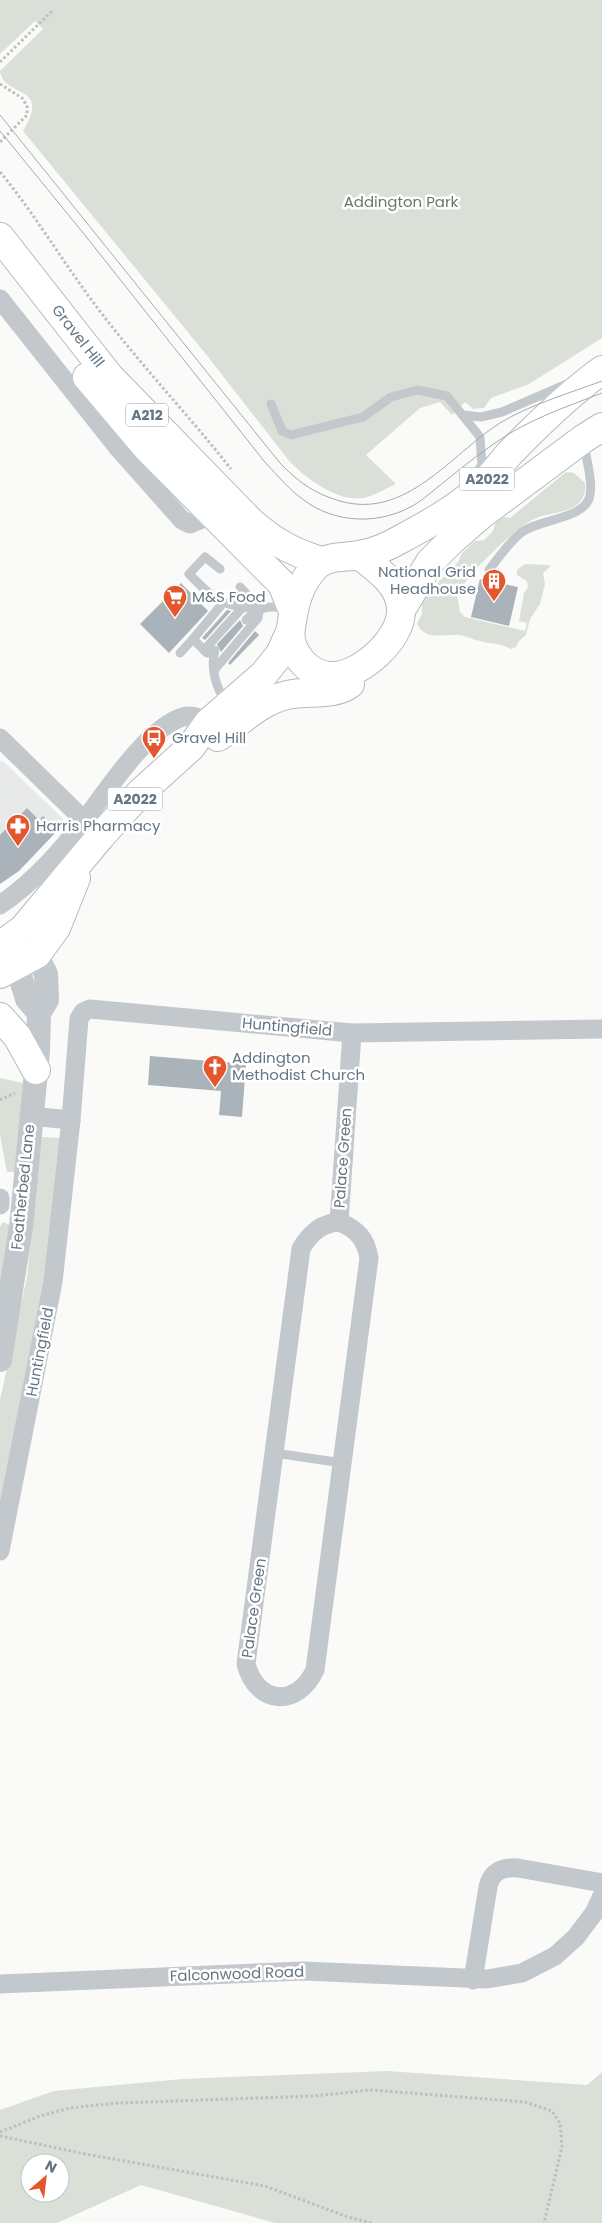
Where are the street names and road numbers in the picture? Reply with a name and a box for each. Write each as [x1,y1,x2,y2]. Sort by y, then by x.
street label: Gravel Hill [47,300,110,371]
road number: A212 [126,404,168,426]
road number: A2022 [460,468,514,490]
road number: A2022 [108,788,162,811]
street label: Huntingfield [241,1012,333,1041]
street label: Palace Green [329,1107,356,1209]
street label: Featherbed Lane [5,1123,40,1251]
street label: Huntingfield [21,1306,58,1398]
street label: Palace Green [236,1557,271,1659]
street label: Falconwood Road [169,1961,304,1986]

